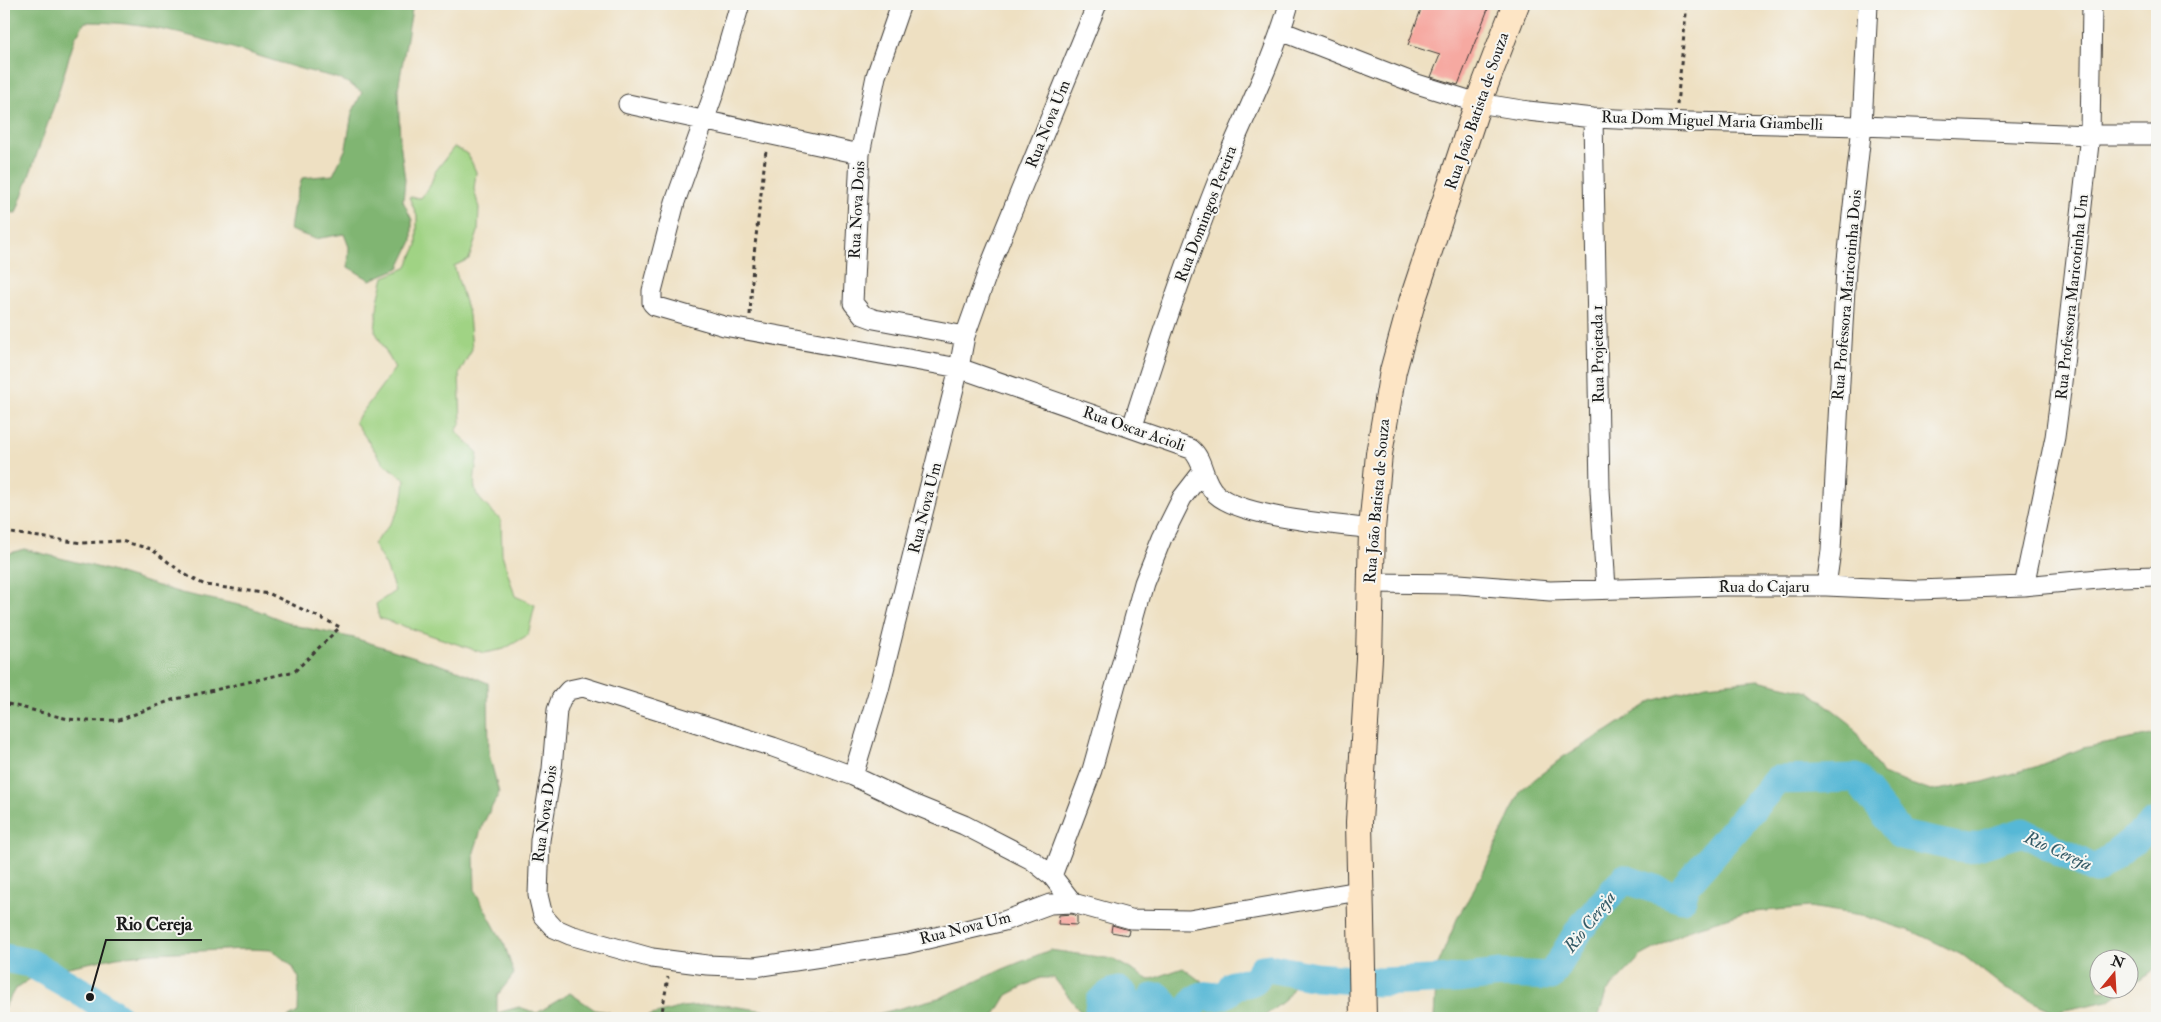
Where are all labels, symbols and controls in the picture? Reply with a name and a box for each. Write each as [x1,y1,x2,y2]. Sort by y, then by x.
street label: Rua João Batista de Souza [1441,29,1514,193]
street label: Rua Nova Um [1021,76,1075,171]
street label: Rua Dom Miguel Maria Giambelli [1601,107,1823,135]
street label: Rua Domingos Pereira [1171,143,1241,285]
street label: Rua Nova Dois [844,160,870,260]
street label: Rua Professora Maricotinha Dois [1828,189,1866,401]
street label: Rua Professora Maricotinha Um [2051,193,2093,401]
street label: Rua Projetada 1 [1587,305,1609,403]
street label: Rua Oscar Acioli [1080,402,1188,456]
street label: Rua João Batista de Souza [1360,417,1395,584]
street label: Rua Nova Um [904,460,946,556]
street label: Rua do Cajaru [1718,577,1810,597]
street label: Rua Nova Dois [528,764,562,864]
water label: Rio Cereja [2020,826,2095,876]
water label: Rio Cereja [1558,887,1621,958]
callout: Rio Cereja [106,907,202,940]
street label: Rua Nova Um [917,907,1013,949]
text: Rio Cereja [116,913,193,936]
north arrow [2088,950,2138,1000]
text: N [2108,952,2127,972]

